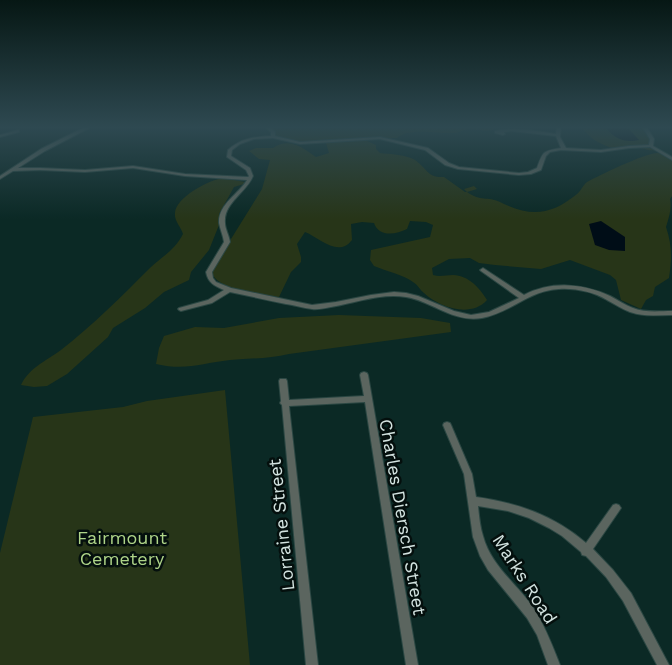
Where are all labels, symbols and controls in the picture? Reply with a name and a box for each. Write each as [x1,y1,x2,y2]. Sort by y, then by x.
street label: Charles Diersch Street [375,417,431,617]
street label: Lorraine Street [264,458,298,592]
park label: Fairmount Cemetery [77,527,167,569]
street label: Marks Road [488,530,562,628]

